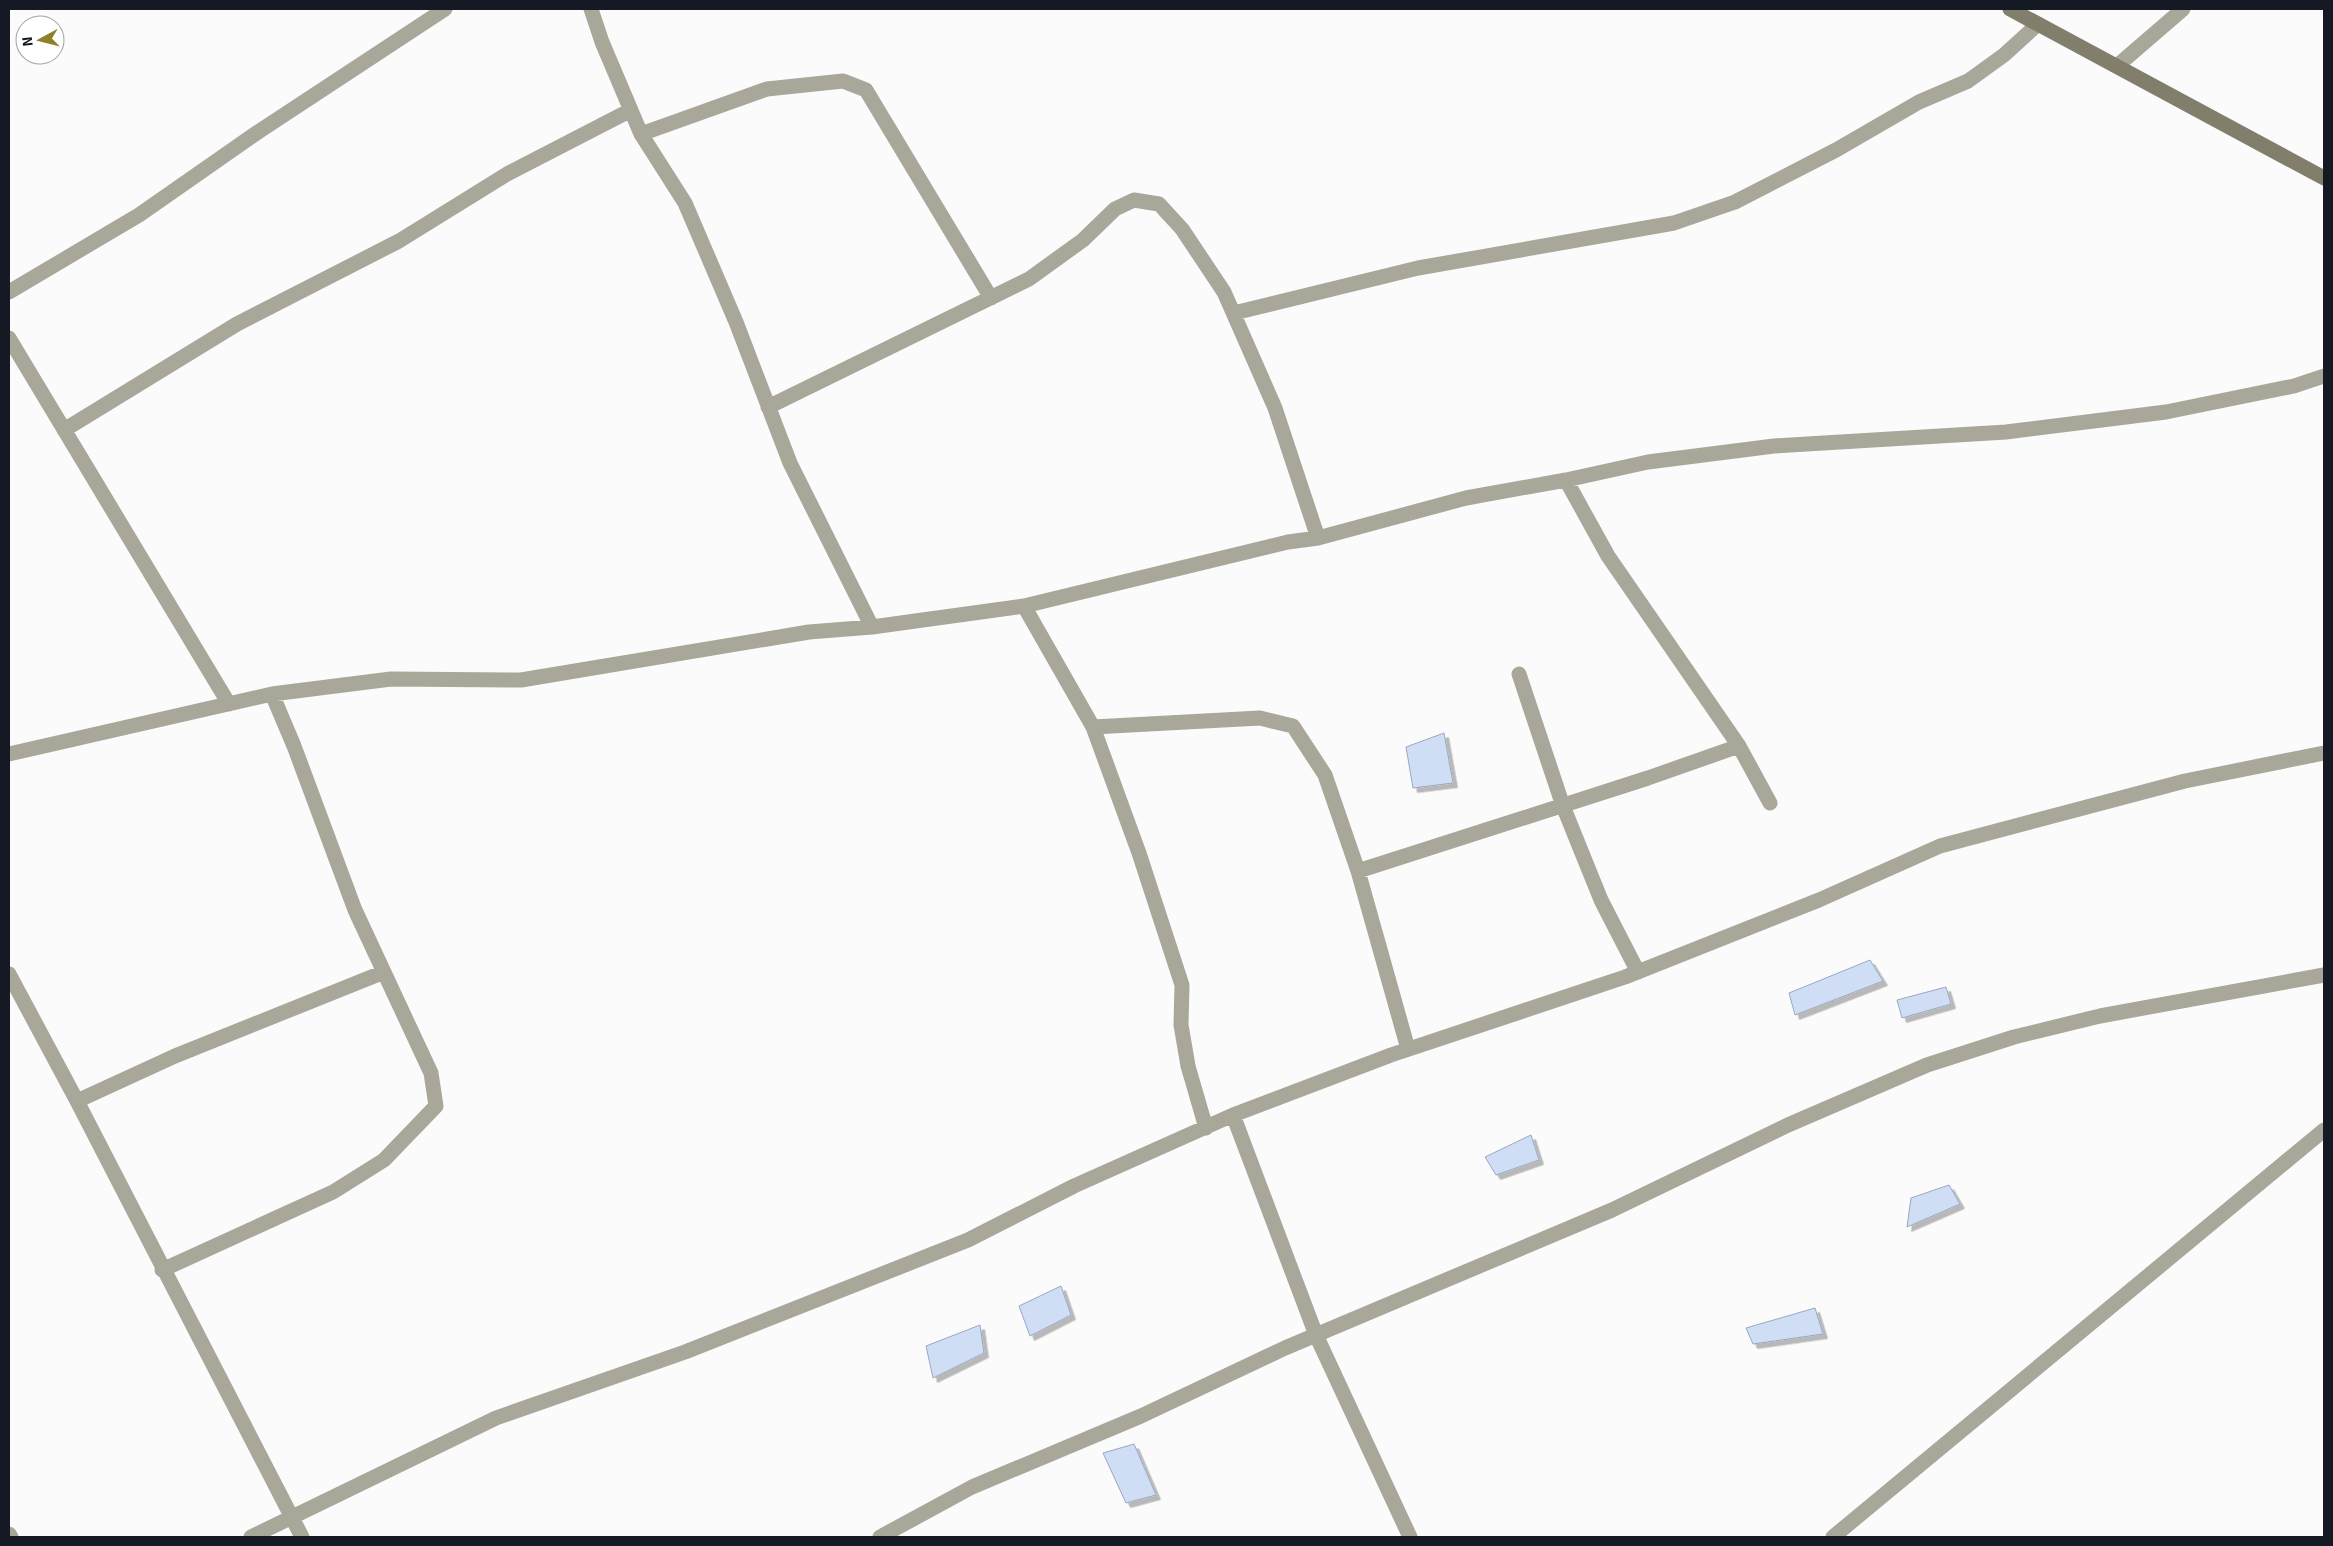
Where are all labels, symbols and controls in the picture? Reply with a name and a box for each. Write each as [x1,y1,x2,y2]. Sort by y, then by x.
north arrow [15,15,65,65]
text: N [19,36,37,47]

